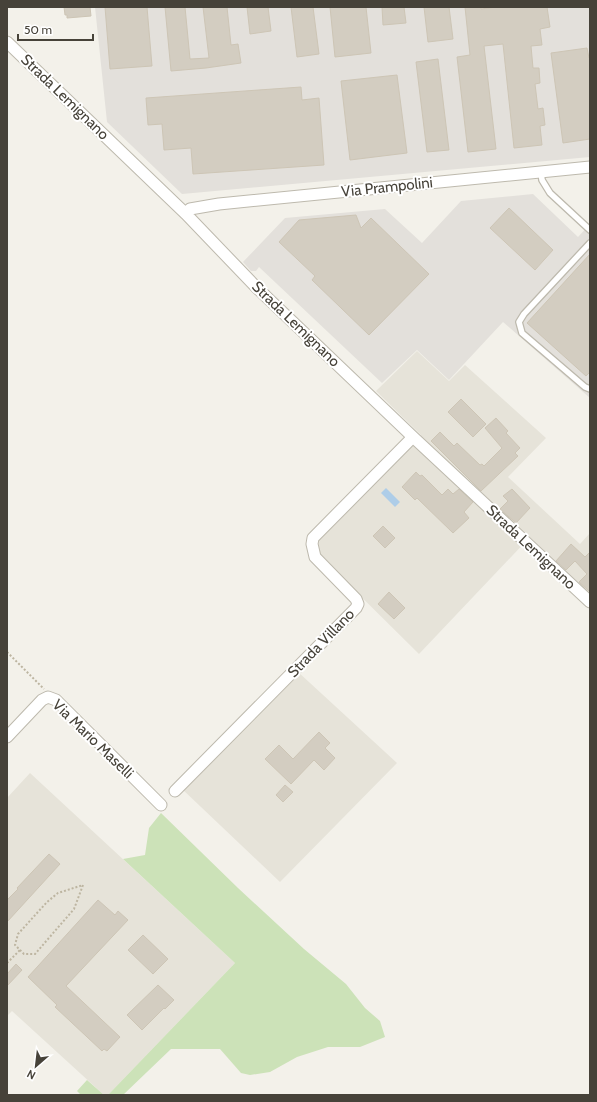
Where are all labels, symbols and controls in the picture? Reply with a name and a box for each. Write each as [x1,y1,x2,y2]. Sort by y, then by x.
scale bar [18,16,93,42]
text: 50 m [24,22,52,37]
street label: Strada Lemignano [17,50,113,144]
street label: Via Prampolini [340,173,434,201]
street label: Strada Lemignano [248,277,344,371]
street label: Strada Lemignano [483,501,579,593]
street label: Strada Villano [284,605,358,681]
street label: Via Mario Maselli [49,696,137,782]
north arrow [16,1046,56,1086]
text: N [25,1067,38,1083]

